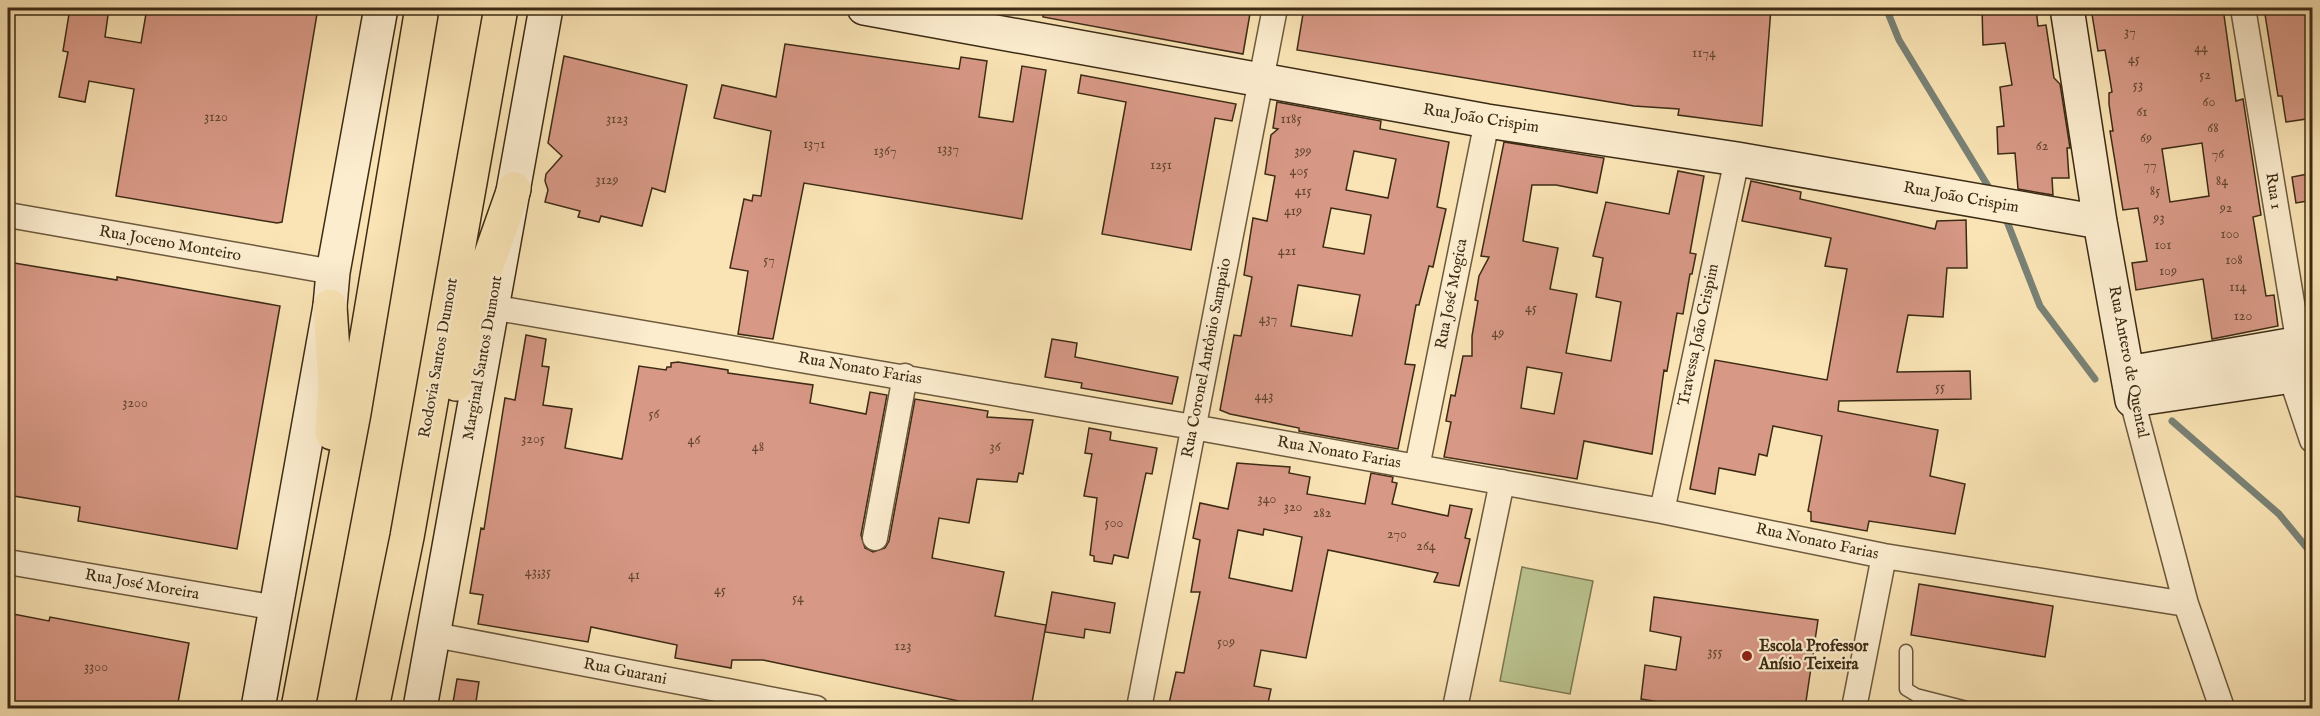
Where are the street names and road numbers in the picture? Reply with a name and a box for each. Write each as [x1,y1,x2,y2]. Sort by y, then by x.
street label: Rua João Crispim [1422,100,1540,138]
street label: Rua 1 [2260,171,2286,211]
street label: Rua João Crispim [1902,178,2020,218]
street label: Rua Joceno Monteiro [97,222,243,266]
street label: Rua José Mogica [1431,237,1473,351]
street label: Rua Coronel Antônio Sampaio [1178,256,1236,460]
street label: Travessa João Crispim [1674,262,1724,408]
street label: Marginal Santos Dumont [459,274,507,442]
street label: Rodovia Santos Dumont [415,276,463,440]
street label: Rua Antero de Quental [2103,284,2153,440]
street label: Rua Nonato Farias [797,348,924,390]
street label: Rua Nonato Farias [1276,432,1403,474]
street label: Rua Nonato Farias [1754,519,1881,565]
street label: Rua José Moreira [83,565,201,605]
street label: Rua Guarani [582,654,668,690]

